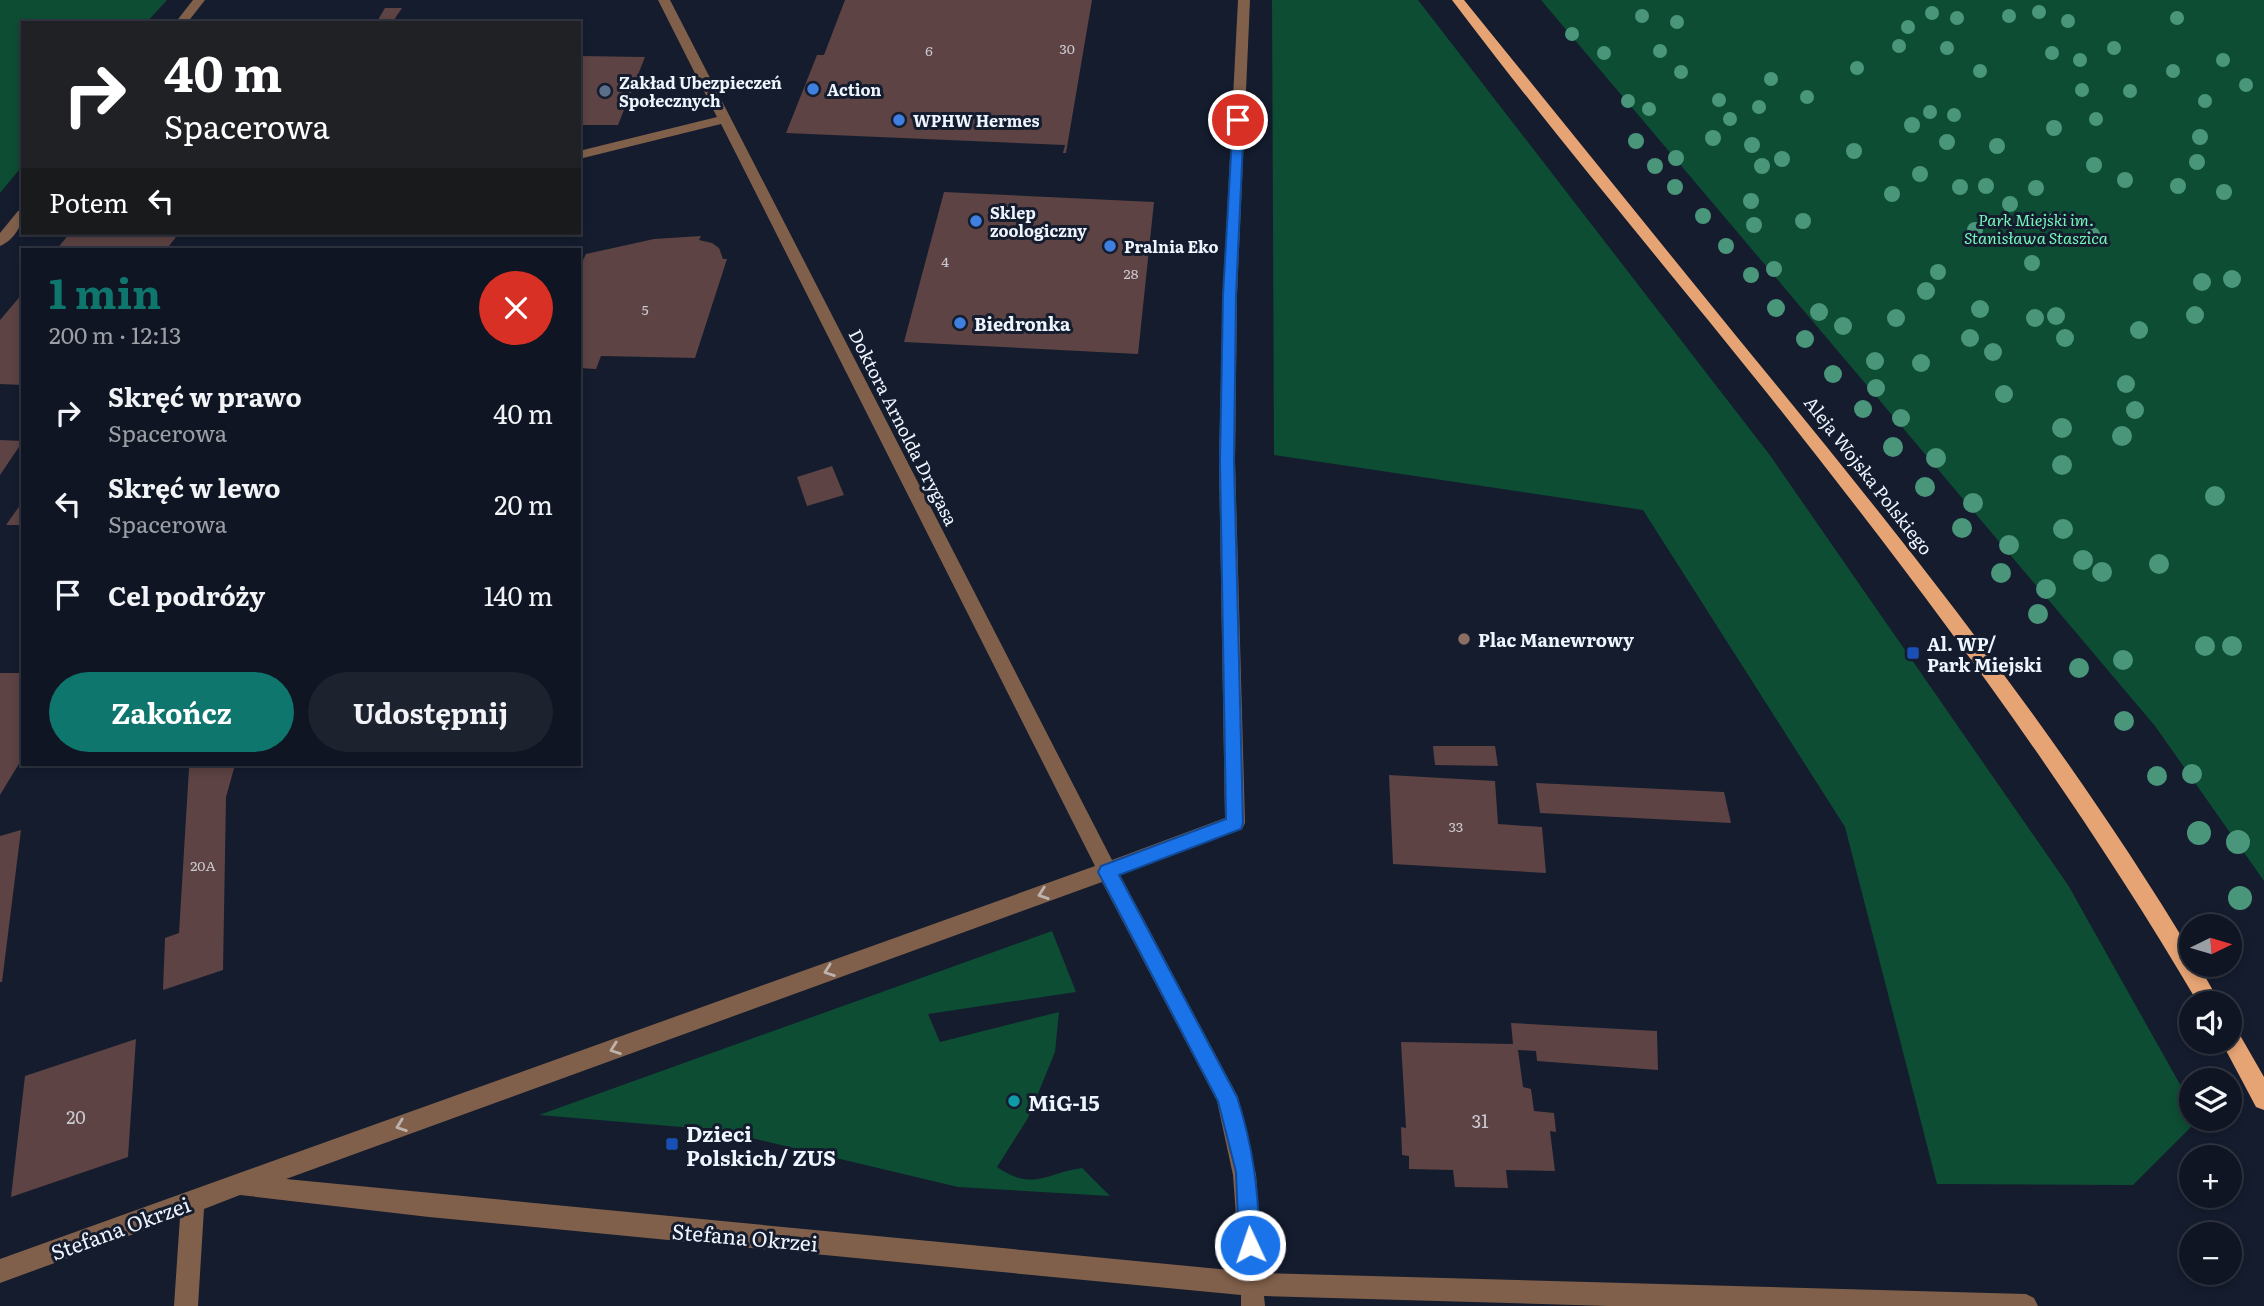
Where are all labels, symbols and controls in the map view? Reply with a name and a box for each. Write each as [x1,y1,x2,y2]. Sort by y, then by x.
text: 40 m [164,34,282,107]
house number: 30 [1059,38,1075,58]
house number: 6 [925,40,933,60]
icon: right [49,49,140,140]
place label: Zakład Ubezpieczeń Społecznych [619,70,782,112]
place label: Action [827,77,882,101]
marker: Action [805,81,821,97]
marker: Zakład Ubezpieczeń Społecznych [597,83,613,99]
pin [1208,90,1268,150]
text: Spacerowa [164,101,330,149]
icon: arrive [1219,101,1257,139]
place label: WPHW Hermes [913,108,1039,132]
marker: WPHW Hermes [891,112,907,128]
text: Potem [49,182,128,221]
icon: left [142,182,180,220]
place label: Sklep zoologiczny [990,200,1087,242]
park label: Park Miejski im. Stanisława Staszica [1964,207,2109,249]
marker: Sklep zoologiczny [968,213,984,229]
place label: Pralnia Eko [1124,234,1219,258]
marker: Pralnia Eko [1102,238,1118,254]
house number: 4 [941,251,949,271]
text: 1 min [49,260,161,322]
house number: 28 [1124,263,1139,283]
button: close [479,271,553,345]
house number: 5 [641,299,649,319]
place label: Biedronka [974,310,1071,337]
marker: Biedronka [952,315,968,331]
text: 200 m · 12:13 [49,317,182,351]
street label: Doktora Arnolda Drygasa [843,324,966,530]
text: Skręć w prawo [108,376,302,415]
street label: Aleja Wojska Polskiego [1798,390,1940,560]
text: 40 m [493,393,553,432]
icon: right [49,394,87,432]
text: Spacerowa [108,415,227,449]
text: Skręć w lewo [108,467,281,506]
text: 20 m [494,484,553,523]
icon: left [49,485,87,523]
text: Spacerowa [108,506,227,540]
text: Cel podróży [108,575,265,614]
text: 140 m [484,575,553,614]
icon: arrive [49,576,87,614]
place label: Plac Manewrowy [1478,626,1634,653]
place label: Al. WP/ Park Miejski [1927,630,2043,678]
marker: Plac Manewrowy [1456,631,1472,647]
marker: Al. WP/ Park Miejski [1905,645,1921,661]
button: Zakończ [49,672,294,752]
button: Udostępnij [308,672,553,752]
house number: 33 [1449,816,1463,836]
house number: 20A [190,855,216,875]
one-way arrow [1037,886,1049,900]
north arrow [2179,914,2242,976]
map controls [2179,914,2242,1285]
one-way arrow [823,963,835,977]
button: sound [2179,991,2242,1054]
one-way arrow [609,1040,621,1054]
button: layers [2179,1068,2242,1131]
place label: MiG-15 [1028,1086,1100,1117]
marker: MiG-15 [1006,1093,1022,1109]
house number: 20 [66,1103,86,1130]
house number: 31 [1471,1107,1489,1134]
place label: Dzieci Polskich/ ZUS [686,1117,836,1172]
one-way arrow [395,1118,408,1132]
marker: Dzieci Polskich/ ZUS [664,1136,680,1152]
button: + [2179,1145,2242,1208]
street label: Stefana Okrzei [46,1187,194,1267]
position arrow [1213,1208,1287,1282]
street label: Stefana Okrzei [671,1214,819,1258]
button: − [2179,1222,2242,1285]

